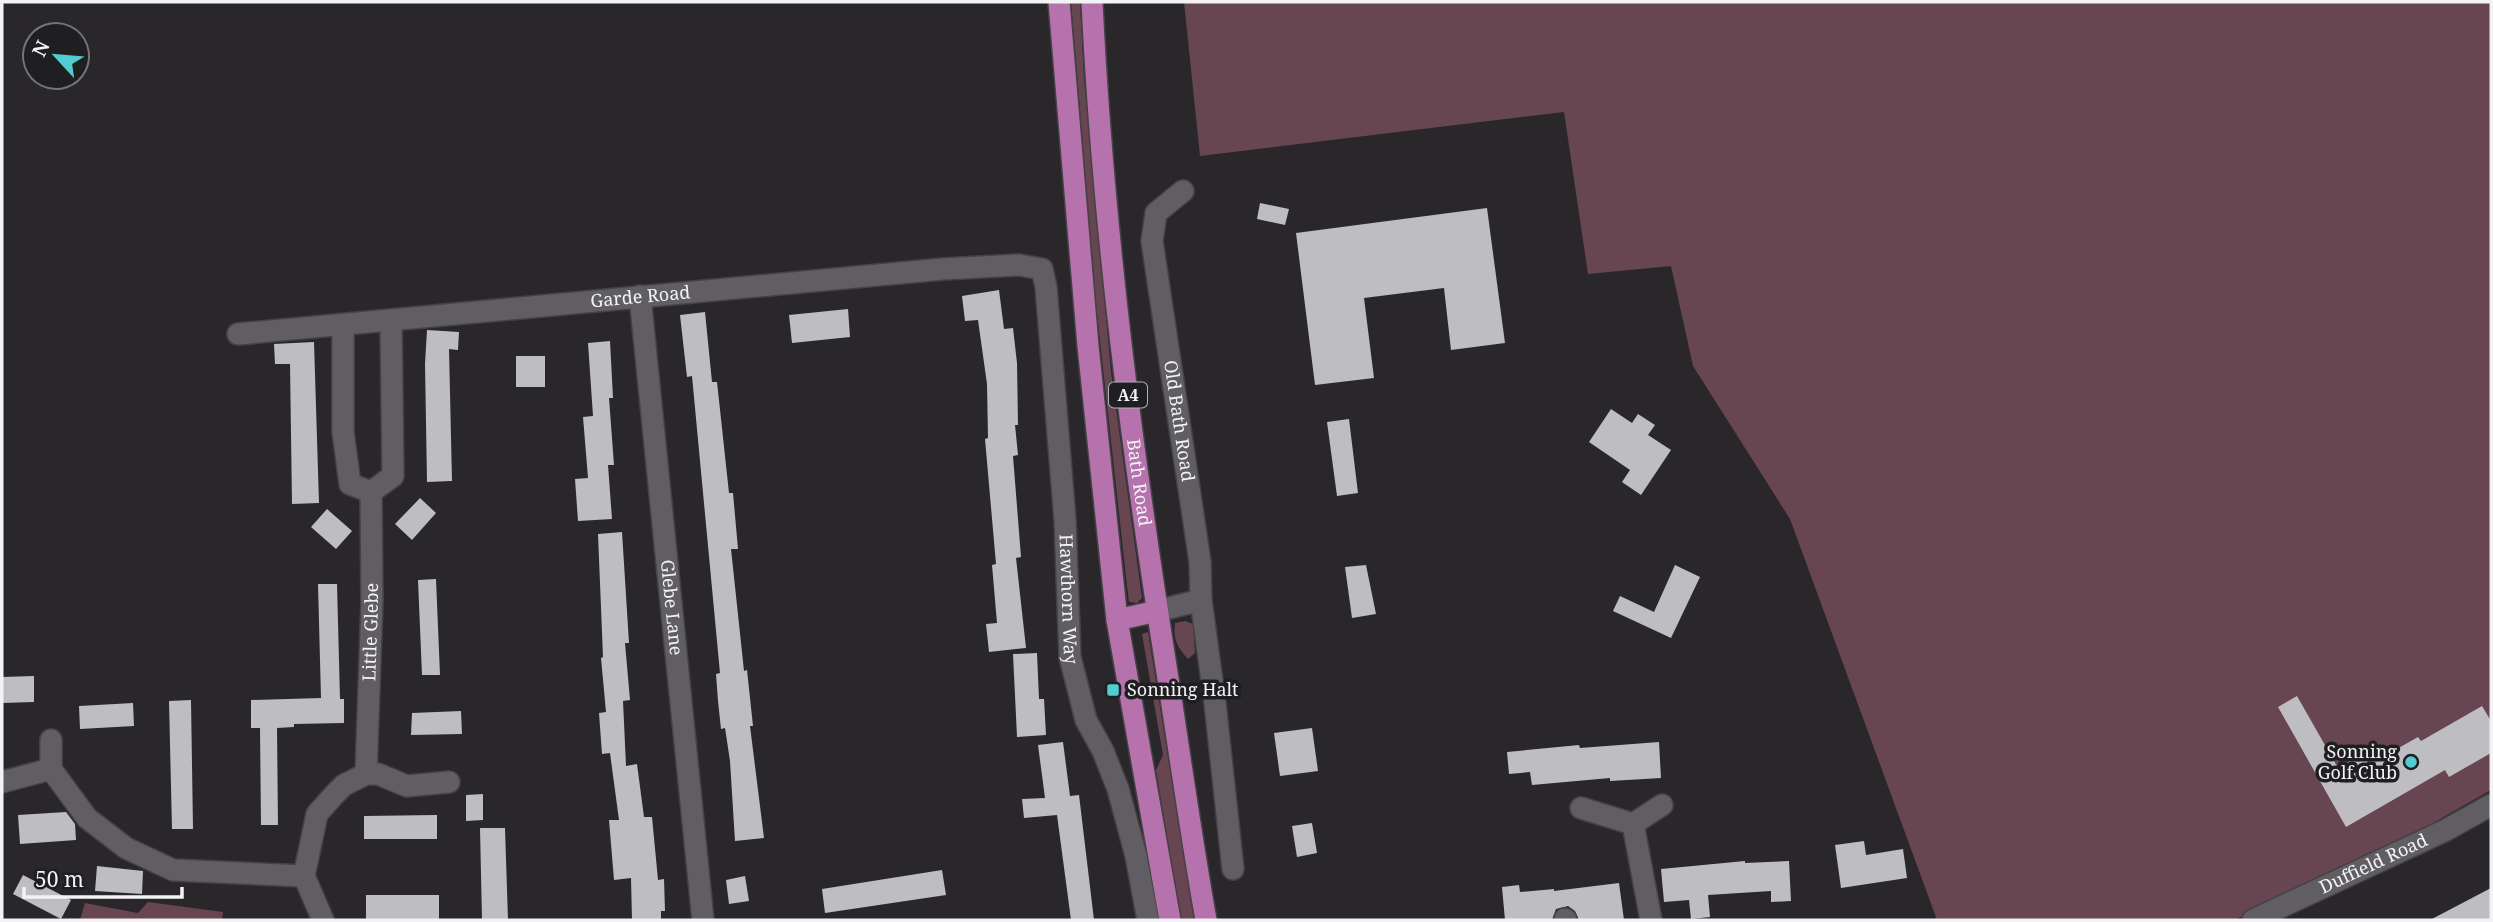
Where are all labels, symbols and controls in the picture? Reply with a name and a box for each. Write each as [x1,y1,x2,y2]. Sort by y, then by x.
north arrow [21,21,91,91]
text: N [26,36,56,61]
street label: Garde Road [589,279,691,312]
street label: Old Bath Road [1159,358,1201,483]
road number: A4 [1109,382,1147,408]
street label: Bath Road [1122,437,1158,528]
street label: Hawthorn Way [1055,534,1085,668]
street label: Glebe Lane [656,558,689,656]
street label: Little Glebe [356,583,383,682]
place label: Sonning Halt [1127,677,1238,701]
marker: Sonning Halt [1105,682,1121,698]
place label: Sonning Golf Club [2318,739,2397,784]
marker: Sonning Golf Club [2403,754,2419,770]
street label: Duffield Road [2315,827,2431,898]
scale bar [24,856,182,900]
text: 50 m [35,865,84,893]

